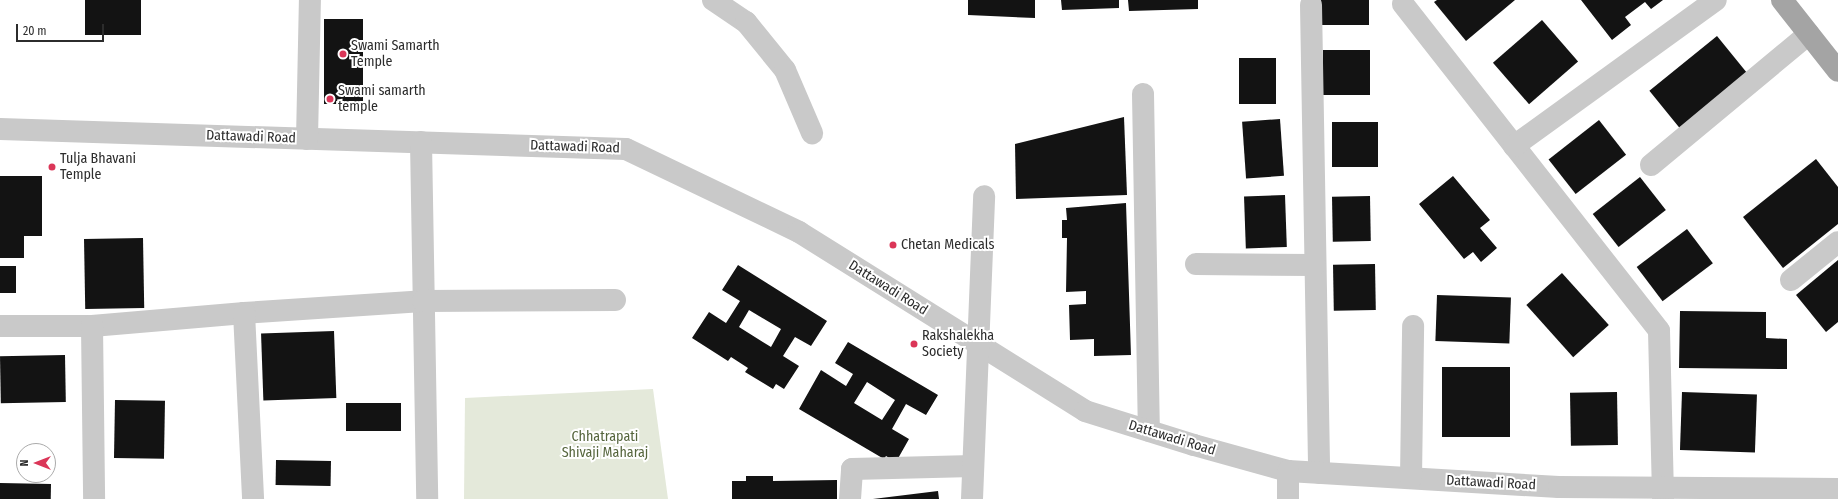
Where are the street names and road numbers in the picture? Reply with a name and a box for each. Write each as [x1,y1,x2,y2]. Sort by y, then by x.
street label: Dattawadi Road [206,127,296,147]
street label: Dattawadi Road [530,137,620,157]
street label: Dattawadi Road [845,257,931,319]
street label: Dattawadi Road [1127,417,1217,459]
street label: Dattawadi Road [1446,472,1536,494]

